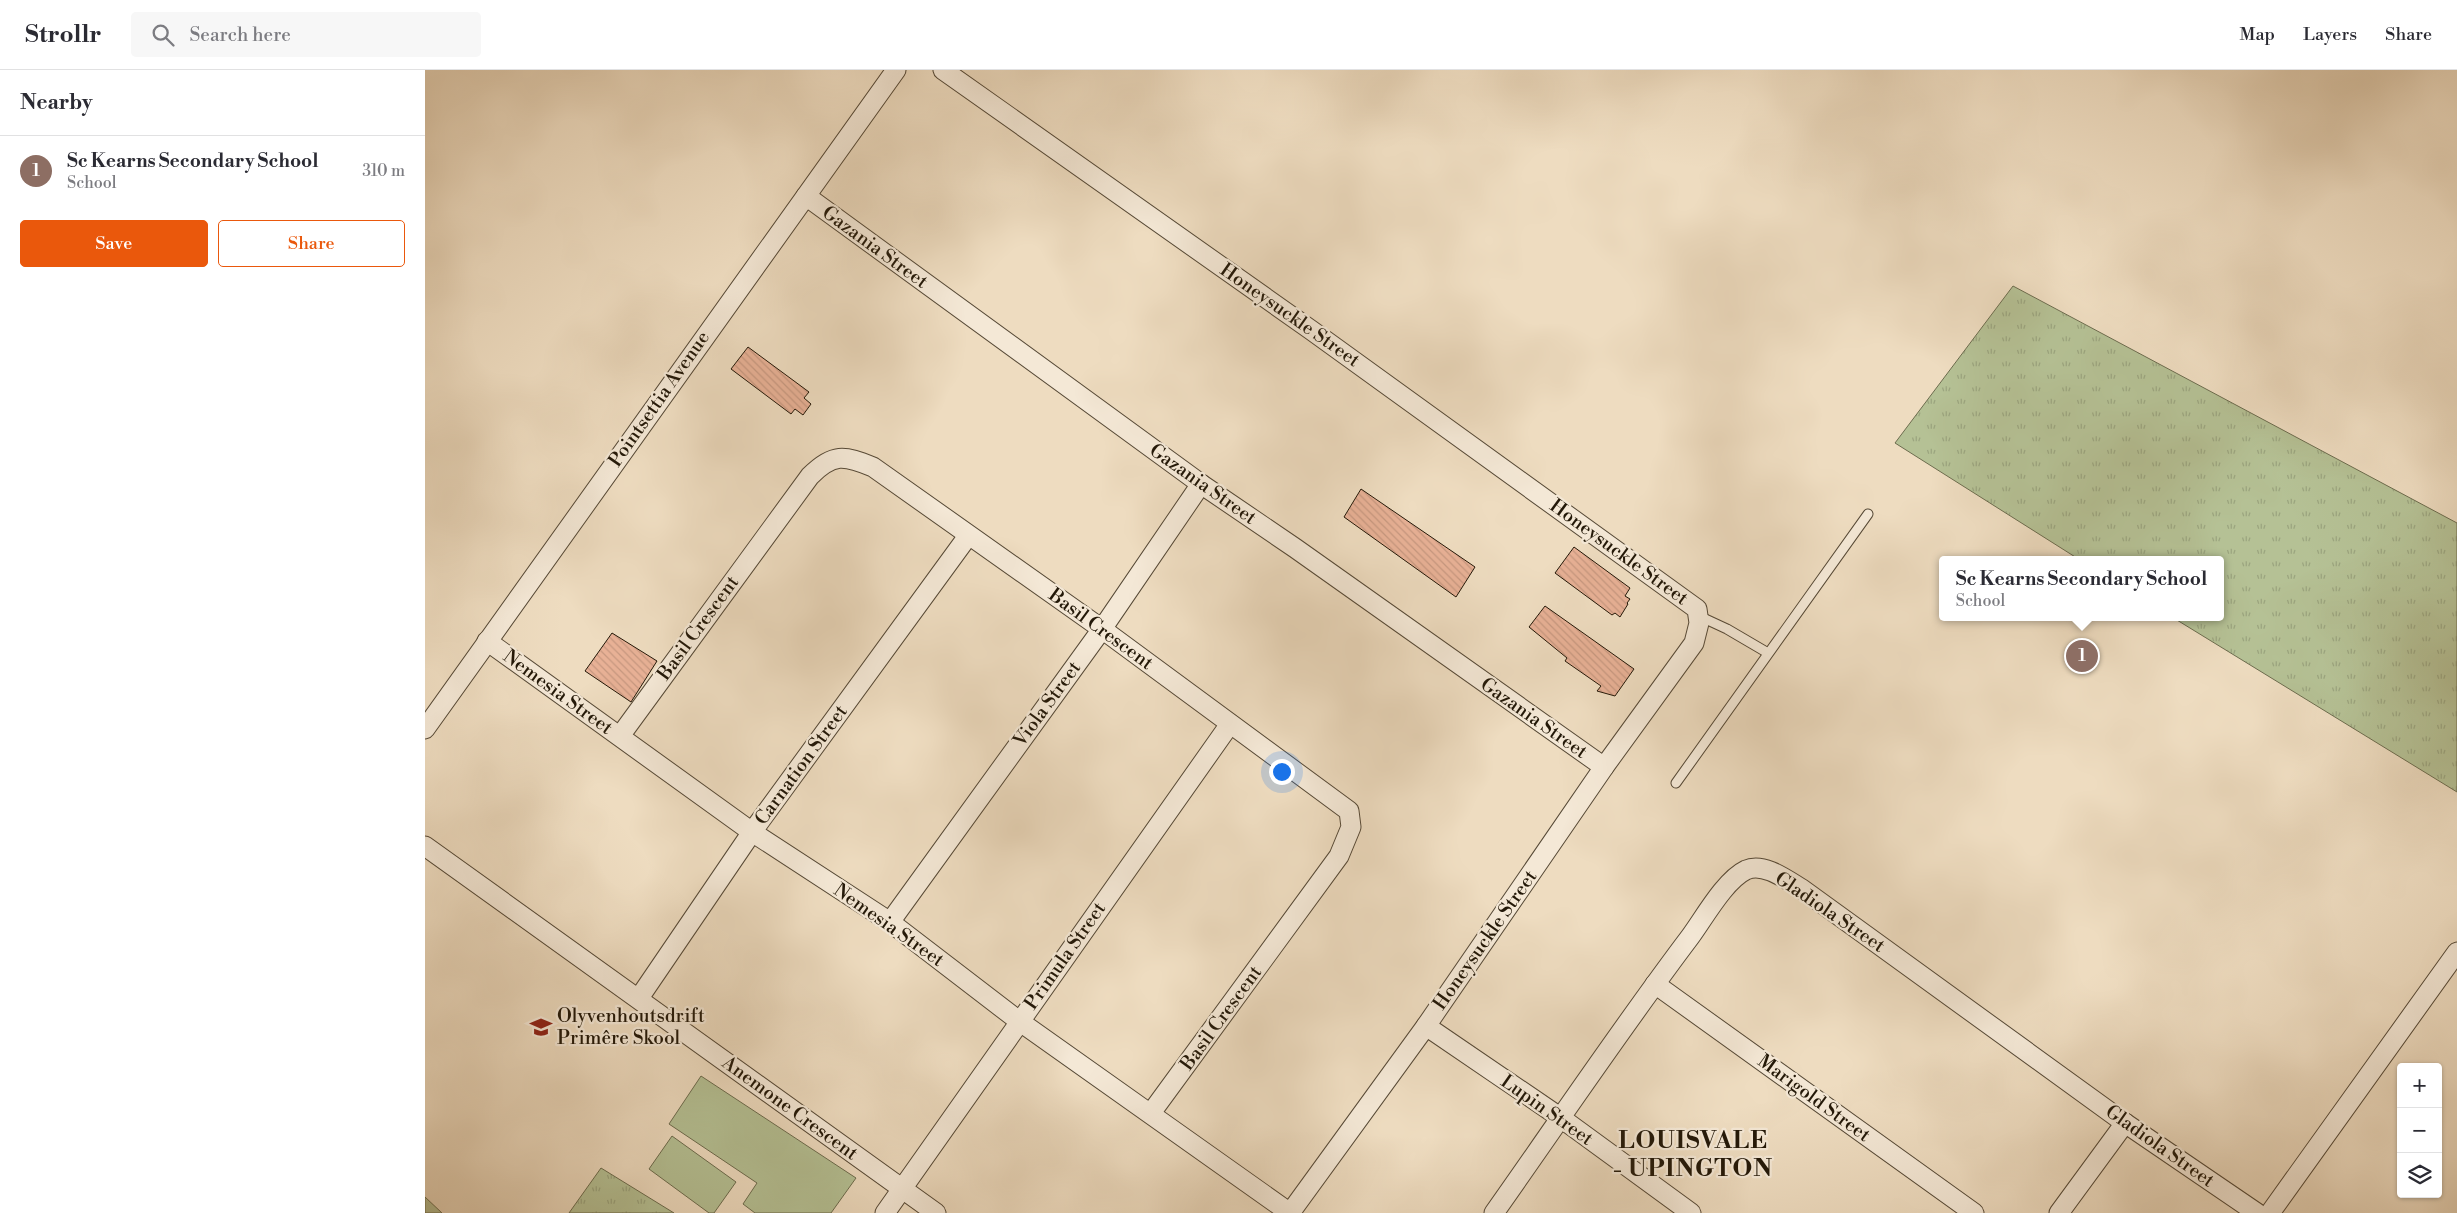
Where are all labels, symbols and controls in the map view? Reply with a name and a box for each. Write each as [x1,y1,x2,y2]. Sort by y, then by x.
search box [131,12,481,57]
text: Strollr [25,20,101,50]
icon: search [149,21,177,49]
text: Search here [189,23,291,47]
text: Map [2240,23,2275,46]
text: Layers [2303,23,2357,46]
text: Share [2385,23,2432,46]
text: Nearby [20,90,93,116]
text: Sc Kearns Secondary School [67,149,319,173]
text: 1 [32,161,40,181]
text: 310 m [362,161,405,181]
text: School [67,173,116,193]
street label: Gazania Street [817,201,933,294]
button: Save [20,220,208,267]
button: Share [218,220,405,267]
street label: Honeysuckle Street [1215,258,1365,372]
street label: Pointsettia Avenue [603,326,715,472]
street label: Gazania Street [1145,438,1261,530]
street label: Honeysuckle Street [1545,494,1693,610]
popup [1939,556,2224,621]
text: Sc Kearns Secondary School [1956,567,2207,591]
street label: Basil Crescent [651,571,744,686]
street label: Basil Crescent [1043,582,1158,675]
text: School [1956,591,2005,611]
pin: 1 [2066,637,2098,675]
street label: Nemesia Street [499,644,618,740]
street label: Viola Street [1007,656,1086,752]
street label: Gazania Street [1476,672,1592,764]
street label: Carnation Street [749,700,853,830]
your location [1269,759,1295,785]
street label: Honeysuckle Street [1428,865,1542,1015]
street label: Gladiola Street [1770,866,1890,958]
street label: Nemesia Street [829,878,949,972]
street label: Primula Street [1019,897,1111,1015]
street label: Basil Crescent [1174,961,1267,1076]
place label: Olyvenhoutsdrift Primêre Skool [557,1004,705,1050]
school or university icon: Olyvenhoutsdrift Primêre Skool [528,1014,554,1040]
street label: Marigold Street [1753,1049,1875,1147]
street label: Anemone Crescent [716,1050,863,1166]
map controls [2397,1063,2442,1198]
button: + [2397,1063,2442,1108]
street label: Lupin Street [1496,1069,1598,1151]
street label: Gladiola Street [2101,1100,2219,1193]
button: − [2397,1108,2442,1153]
district label: LOUISVALE - UPINGTON [1613,1126,1773,1184]
button: layers [2397,1153,2442,1198]

